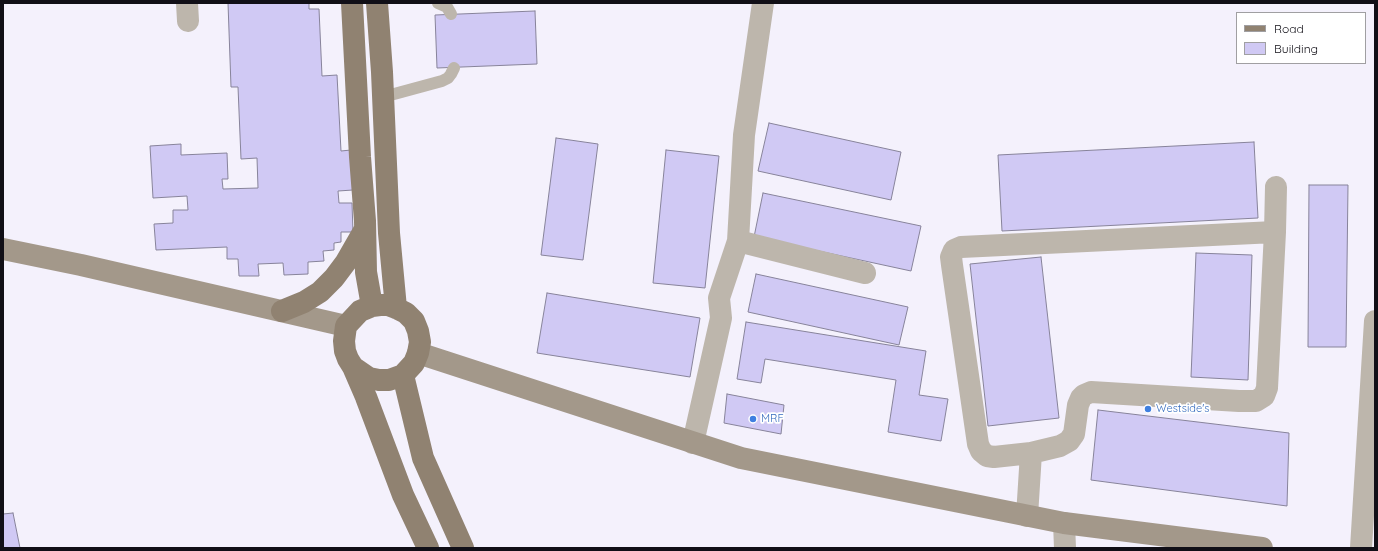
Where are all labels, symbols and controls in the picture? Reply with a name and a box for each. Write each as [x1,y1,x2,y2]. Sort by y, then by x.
legend [1236,12,1366,64]
text: Road [1274,21,1304,36]
text: Building [1274,41,1318,56]
place label: Westside's [1156,402,1209,416]
marker: Westside's [1143,404,1153,414]
place label: MRF [761,412,784,426]
marker: MRF [748,414,758,424]

